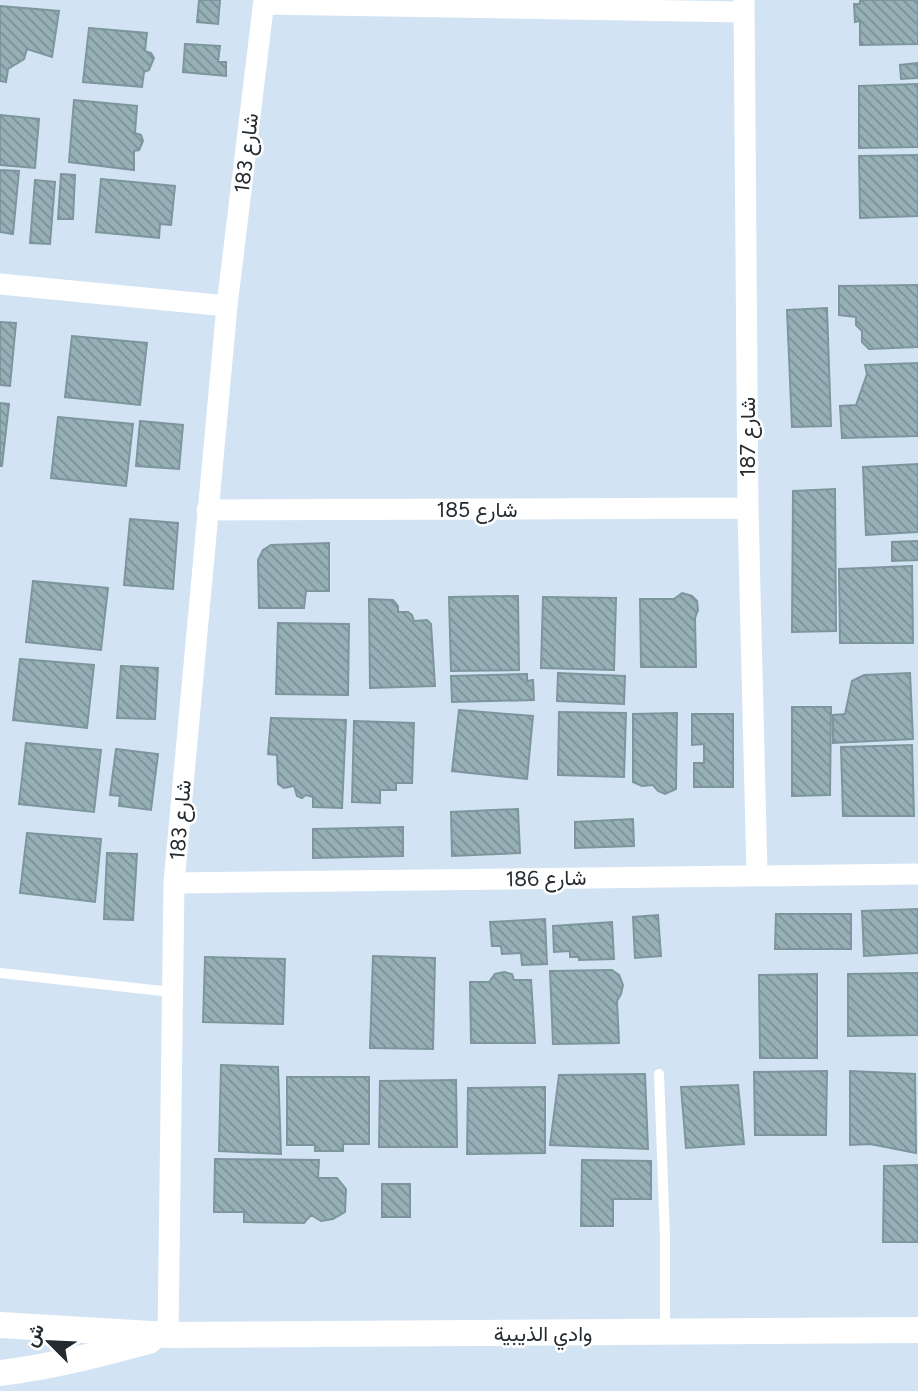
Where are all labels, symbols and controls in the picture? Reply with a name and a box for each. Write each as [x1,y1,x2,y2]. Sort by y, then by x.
street label: شارع 183 [229,112,265,195]
street label: شارع 187 [735,397,762,477]
street label: شارع 185 [436,497,518,524]
street label: شارع 183 [164,779,198,861]
street label: شارع 186 [505,865,587,893]
north arrow [14,1307,84,1377]
text: ش [19,1320,49,1350]
street label: وادي الذيبية [494,1321,592,1351]

